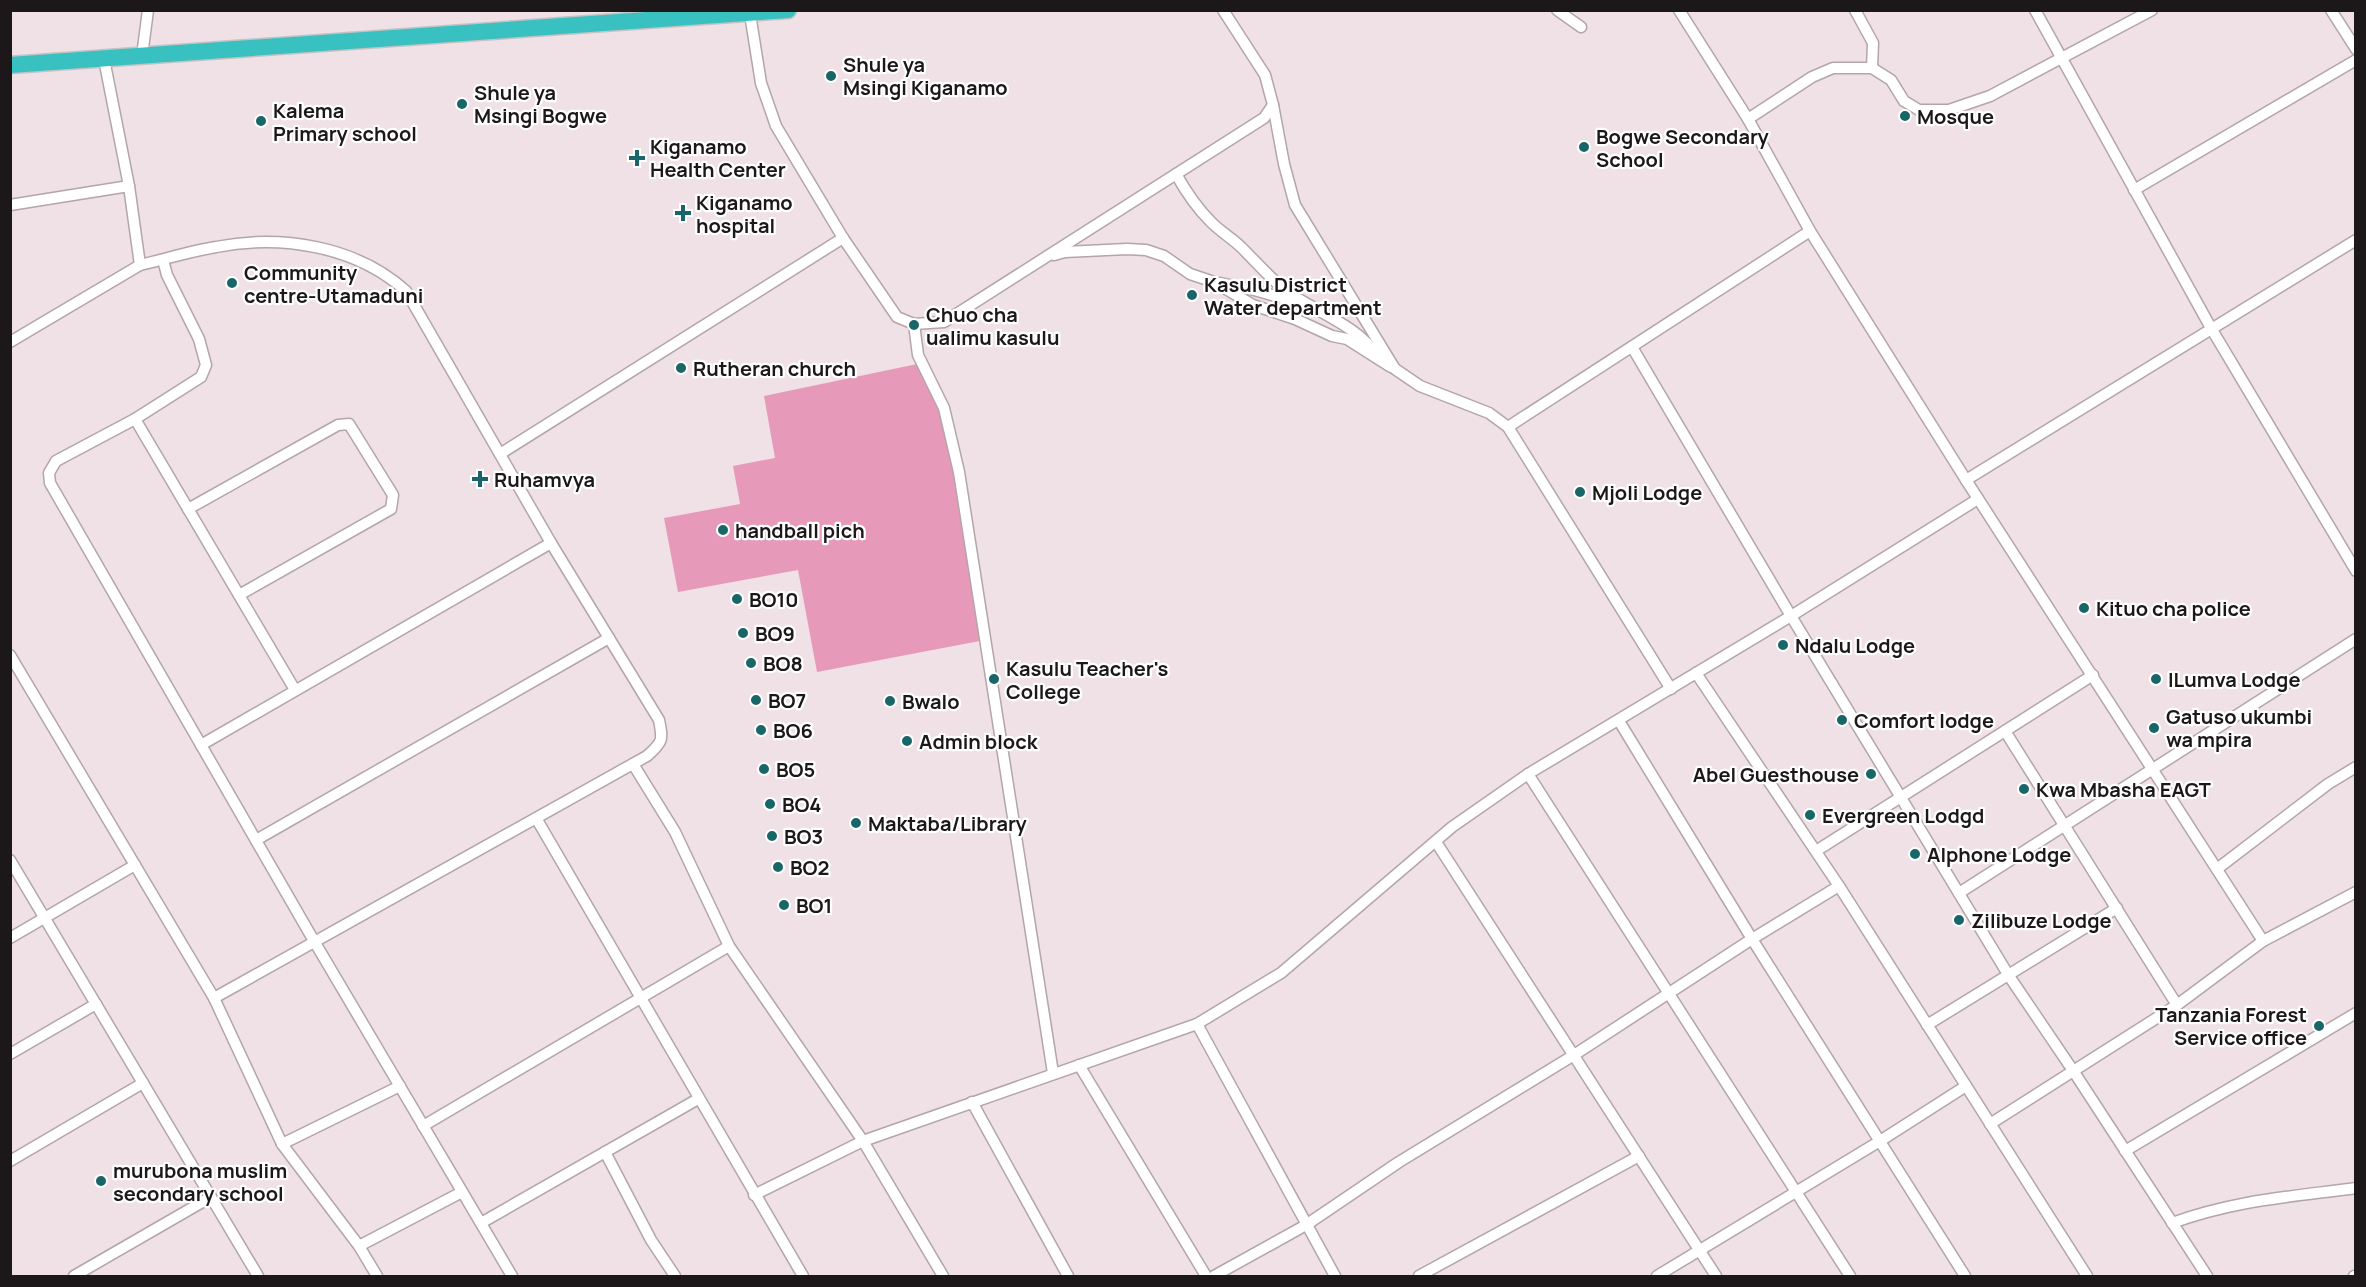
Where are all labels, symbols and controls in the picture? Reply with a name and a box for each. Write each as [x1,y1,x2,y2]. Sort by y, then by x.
place label: Shule ya Msingi Kiganamo [843,51,1008,101]
marker: Shule ya Msingi Kiganamo [824,69,838,83]
place label: Shule ya Msingi Bogwe [474,79,607,129]
place label: Kalema Primary school [273,97,417,147]
marker: Shule ya Msingi Bogwe [455,97,469,111]
place label: Mosque [1917,103,1994,130]
marker: Mosque [1898,109,1912,123]
marker: Kalema Primary school [254,114,268,128]
place label: Bogwe Secondary School [1596,123,1770,173]
place label: Kiganamo Health Center [650,133,786,183]
marker: Bogwe Secondary School [1577,140,1591,154]
marker: Kiganamo Health Center [628,149,646,167]
place label: Kiganamo hospital [696,189,793,239]
marker: Kiganamo hospital [674,204,692,222]
place label: Community centre-Utamaduni [244,259,423,309]
place label: Kasulu District Water department [1204,271,1382,321]
marker: Community centre-Utamaduni [225,276,239,290]
marker: Kasulu District Water department [1185,288,1199,302]
place label: Chuo cha ualimu kasulu [926,301,1059,351]
marker: Chuo cha ualimu kasulu [907,318,921,332]
place label: Rutheran church [693,355,856,382]
marker: Rutheran church [674,361,688,375]
place label: Ruhamvya [494,466,595,493]
marker: Ruhamvya [471,470,489,488]
place label: Mjoli Lodge [1592,479,1702,506]
marker: Mjoli Lodge [1573,485,1587,499]
place label: handball pich [735,517,865,544]
marker: handball pich [716,523,730,537]
place label: BO10 [749,586,799,613]
marker: BO10 [730,592,744,606]
place label: Kituo cha police [2096,595,2251,622]
marker: Kituo cha police [2077,601,2091,615]
place label: BO9 [755,620,795,647]
marker: BO9 [736,626,750,640]
place label: Ndalu Lodge [1795,632,1915,659]
marker: Ndalu Lodge [1776,638,1790,652]
place label: BO8 [763,650,803,677]
place label: Kasulu Teacher's College [1006,655,1168,705]
marker: BO8 [744,656,758,670]
place label: ILumva Lodge [2168,666,2300,693]
marker: Kasulu Teacher's College [987,672,1001,686]
marker: ILumva Lodge [2149,672,2163,686]
place label: BO7 [768,687,806,714]
place label: Bwalo [902,688,960,715]
marker: BO7 [749,693,763,707]
marker: Bwalo [883,694,897,708]
place label: Gatuso ukumbi wa mpira [2166,703,2312,753]
place label: Comfort lodge [1854,707,1994,734]
marker: Comfort lodge [1835,713,1849,727]
place label: BO6 [773,717,813,744]
marker: Gatuso ukumbi wa mpira [2147,721,2161,735]
marker: BO6 [754,723,768,737]
place label: Admin block [919,728,1039,755]
marker: Admin block [900,734,914,748]
place label: BO5 [776,756,815,783]
place label: Abel Guesthouse [1693,761,1859,788]
marker: BO5 [757,762,771,776]
marker: Abel Guesthouse [1864,767,1878,781]
place label: Kwa Mbasha EAGT [2036,776,2211,803]
marker: Kwa Mbasha EAGT [2017,782,2031,796]
place label: BO4 [782,791,821,818]
marker: BO4 [763,797,777,811]
place label: Evergreen Lodgd [1822,802,1984,829]
marker: Evergreen Lodgd [1803,808,1817,822]
place label: Maktaba/Library [868,810,1028,837]
marker: Maktaba/Library [849,816,863,830]
place label: BO3 [784,823,823,850]
marker: BO3 [765,829,779,843]
place label: Alphone Lodge [1927,841,2071,868]
marker: Alphone Lodge [1908,847,1922,861]
place label: BO2 [790,854,830,881]
marker: BO2 [771,860,785,874]
place label: BO1 [796,892,832,919]
marker: BO1 [777,898,791,912]
place label: Zilibuze Lodge [1971,907,2112,934]
marker: Zilibuze Lodge [1952,913,1966,927]
place label: Tanzania Forest Service office [2155,1001,2307,1051]
marker: Tanzania Forest Service office [2312,1019,2326,1033]
place label: murubona muslim secondary school [113,1157,287,1207]
marker: murubona muslim secondary school [94,1174,108,1188]

